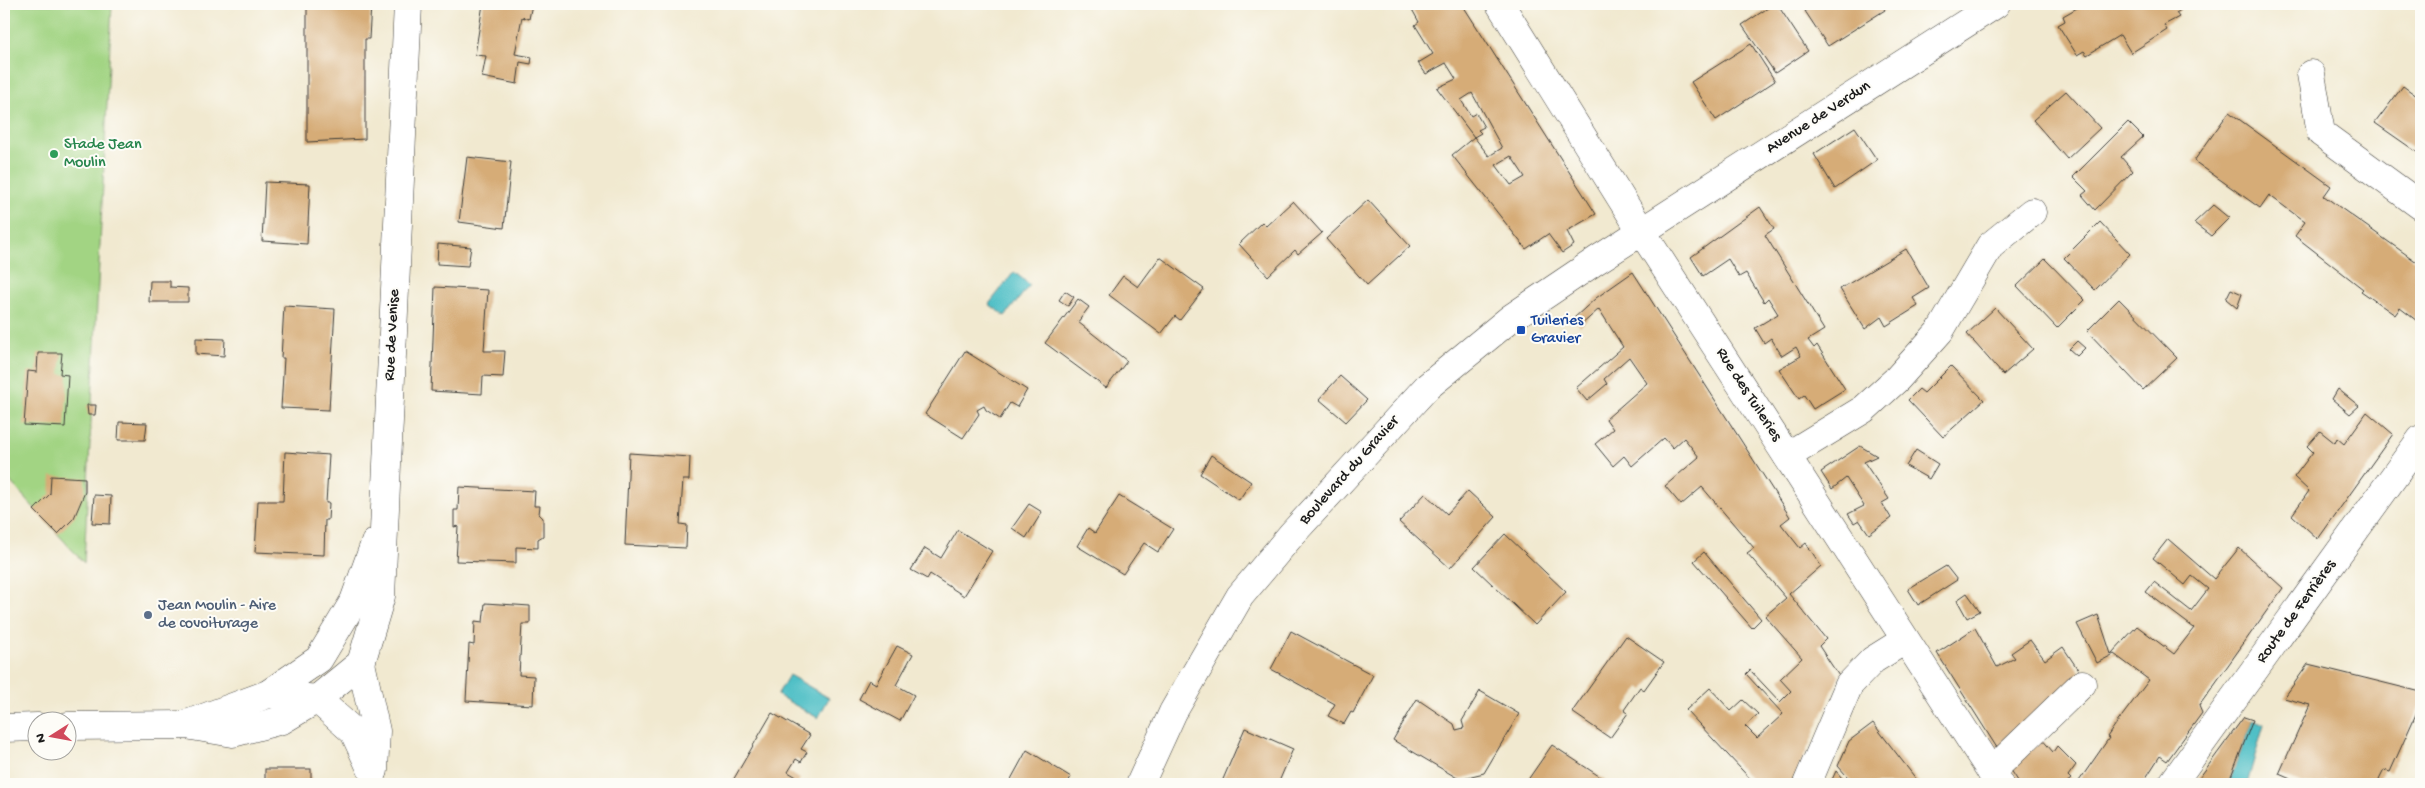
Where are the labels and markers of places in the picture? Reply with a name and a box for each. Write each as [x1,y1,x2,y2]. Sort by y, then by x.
place label: Stade Jean Moulin [64,136,142,173]
marker: Stade Jean Moulin [48,148,60,160]
place label: Tuileries Gravier [1530,312,1584,349]
marker: Tuileries Gravier [1515,324,1527,336]
place label: Jean Moulin - Aire de covoiturage [158,597,277,634]
marker: Jean Moulin - Aire de covoiturage [142,609,154,621]

